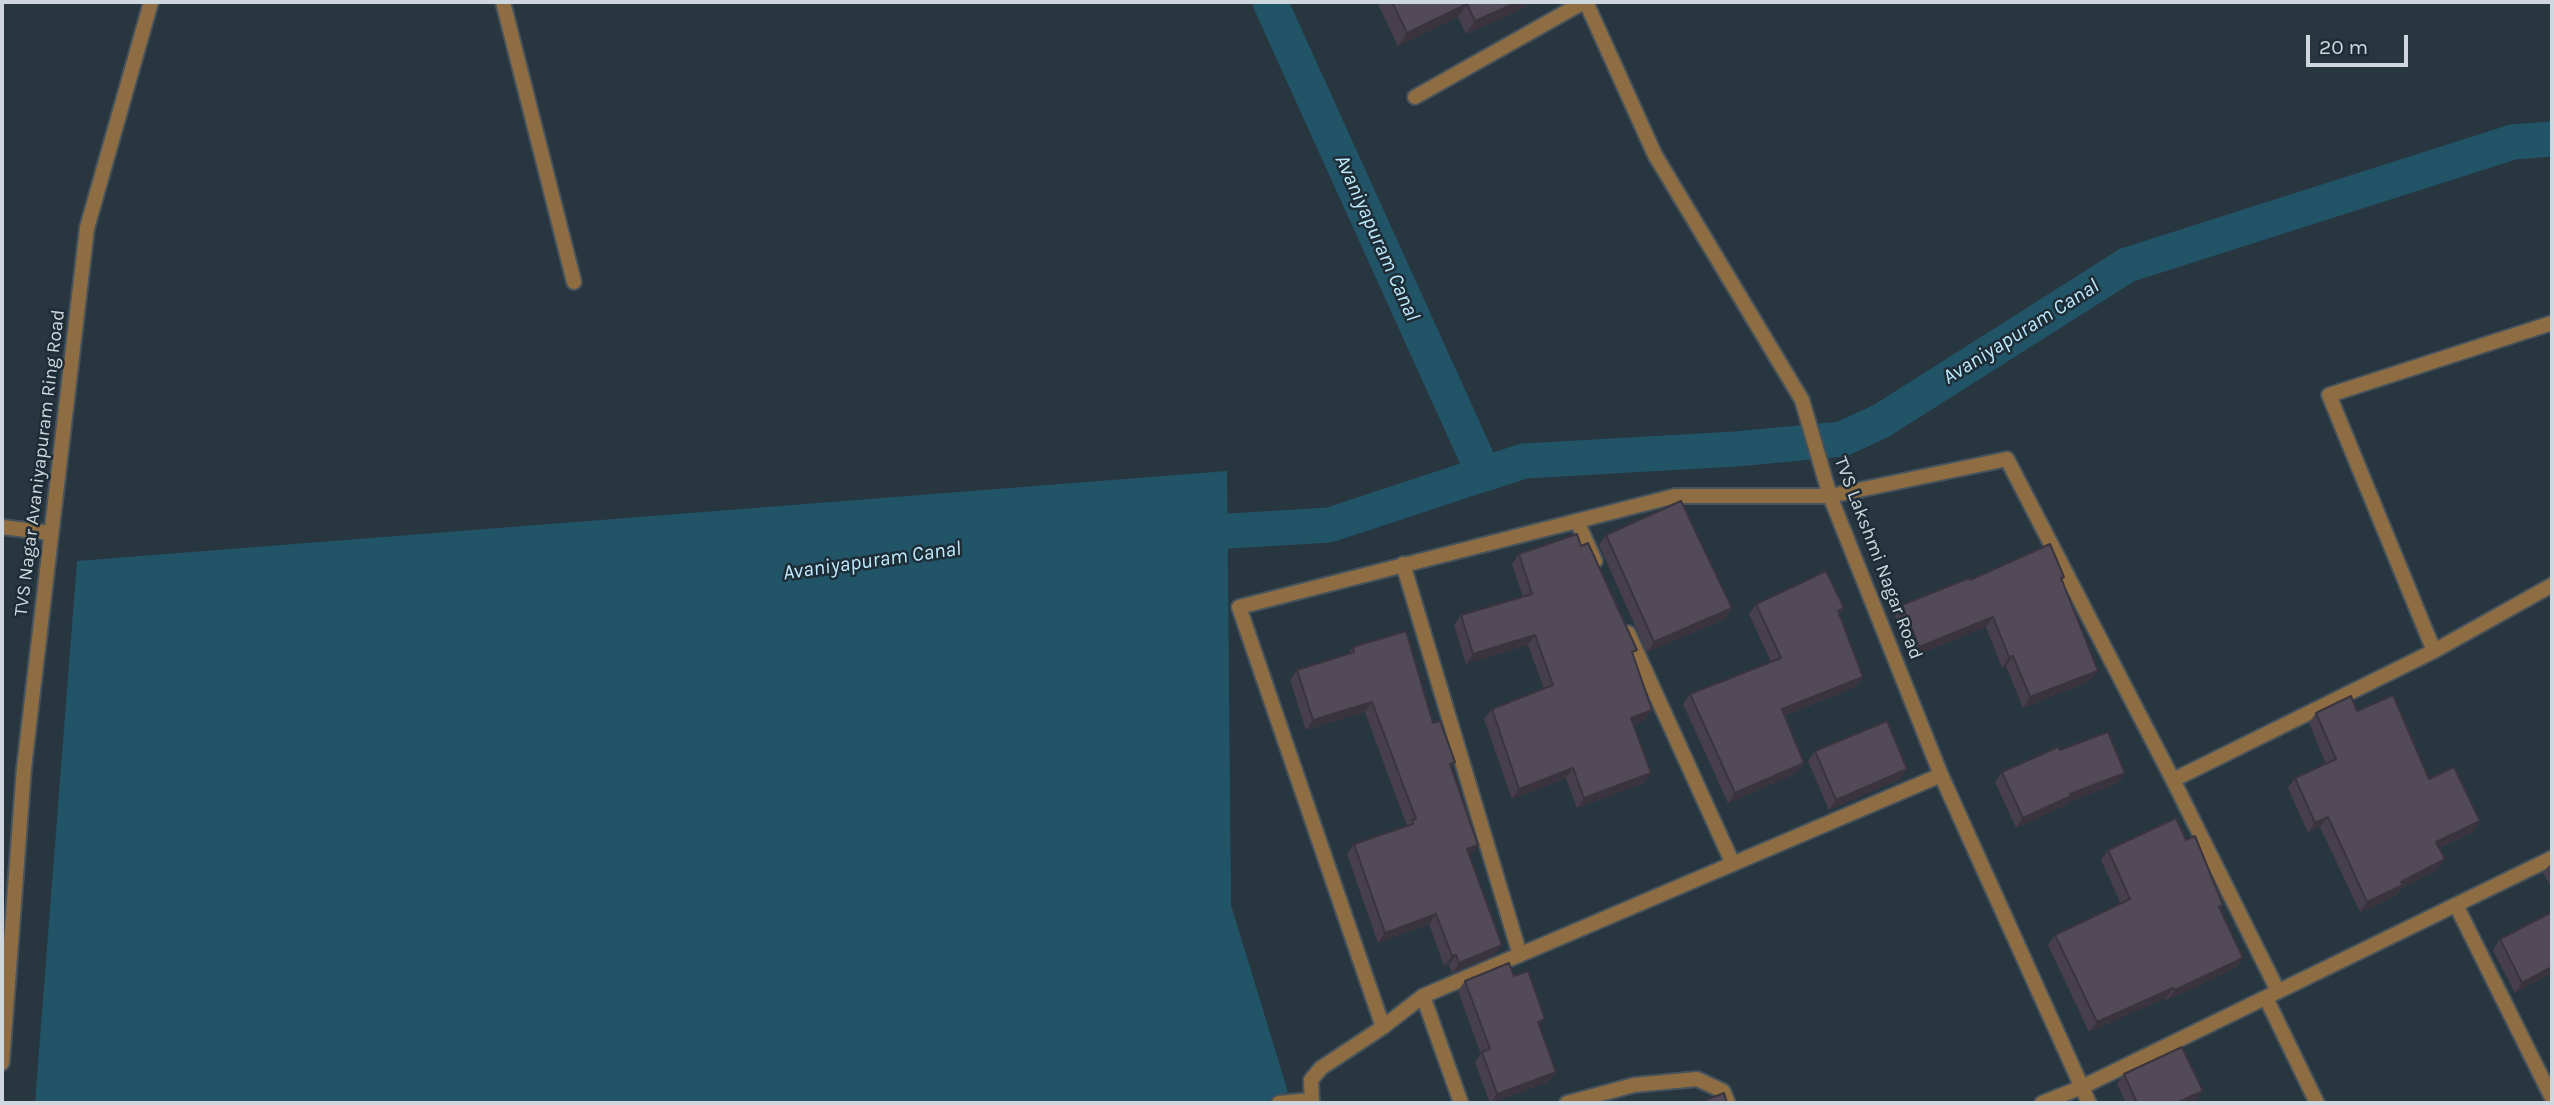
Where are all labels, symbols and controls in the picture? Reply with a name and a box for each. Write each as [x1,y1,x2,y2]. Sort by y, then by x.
scale bar [2309,21,2410,65]
text: 20 m [2319,35,2368,59]
water label: Avaniyapuram Canal [1329,151,1425,325]
water label: Avaniyapuram Canal [1938,274,2104,390]
street label: TVS Nagar Avaniyapuram Ring Road [10,308,70,618]
street label: TVS Lakshmi Nagar Road [1829,453,1927,663]
water label: Avaniyapuram Canal [781,536,963,586]

